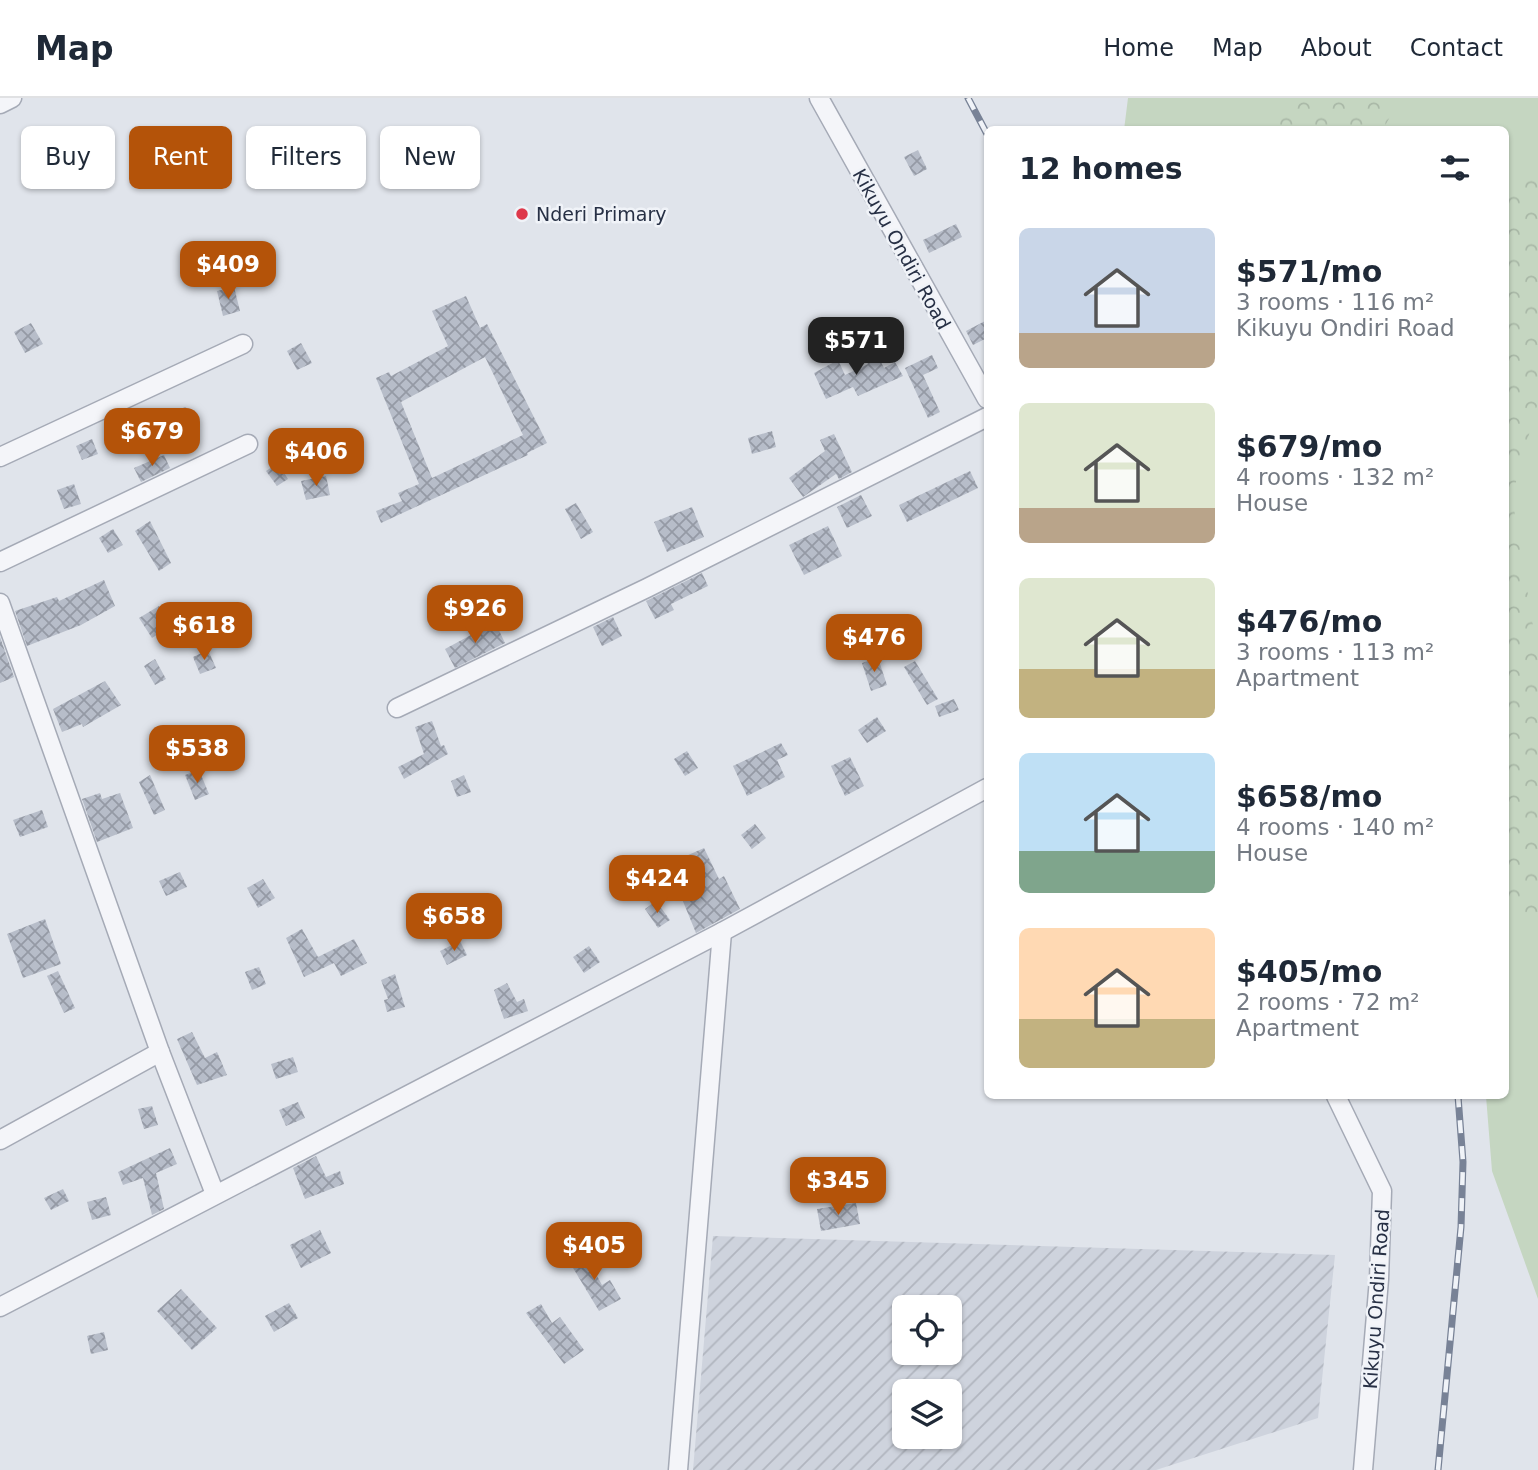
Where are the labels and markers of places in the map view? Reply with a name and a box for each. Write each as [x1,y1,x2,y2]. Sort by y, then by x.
place label: Nderi Primary [536,203,667,225]
marker: Nderi Primary [514,206,530,222]
pin: $409 [187,242,269,301]
pin: $571 [815,317,897,377]
pin: $679 [111,408,193,468]
pin: $406 [275,428,357,488]
pin: $926 [434,586,516,645]
pin: $618 [163,602,245,662]
pin: $476 [833,614,915,674]
pin: $538 [156,726,238,785]
pin: $424 [616,856,698,915]
pin: $658 [413,894,495,953]
pin: $345 [797,1158,879,1217]
pin: $405 [553,1222,635,1282]

